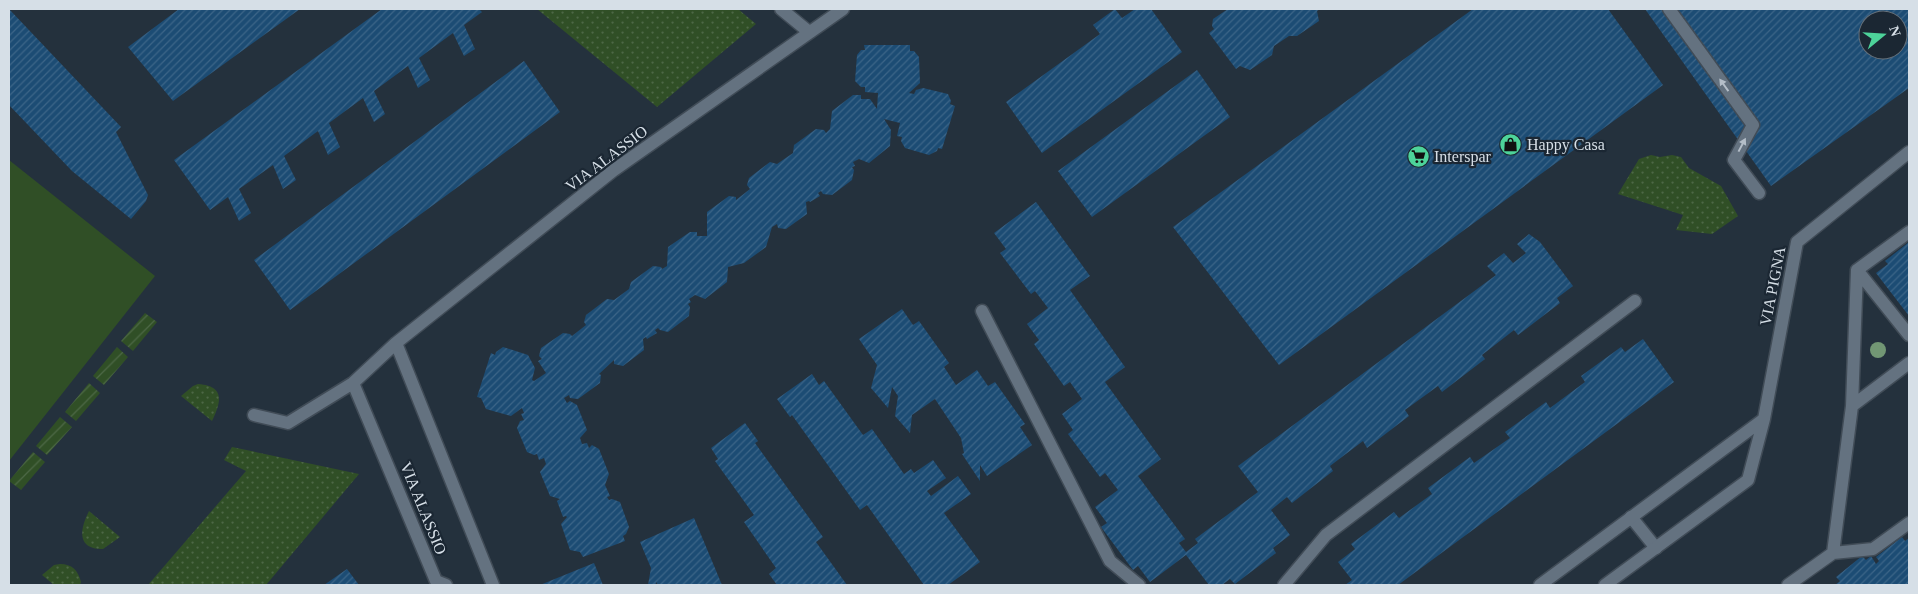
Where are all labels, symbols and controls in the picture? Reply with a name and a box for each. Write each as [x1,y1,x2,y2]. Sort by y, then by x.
north arrow [1858,10,1908,60]
text: N [1886,24,1904,38]
one-way arrow [1719,79,1730,92]
street label: VIA ALASSIO [562,122,651,195]
shop icon: Happy Casa [1499,132,1523,156]
place label: Happy Casa [1527,136,1605,154]
one-way arrow [1738,138,1746,152]
supermarket icon: Interspar [1406,144,1430,168]
place label: Interspar [1434,148,1492,166]
street label: VIA PIGNA [1756,245,1789,327]
street label: VIA ALASSIO [397,459,450,557]

